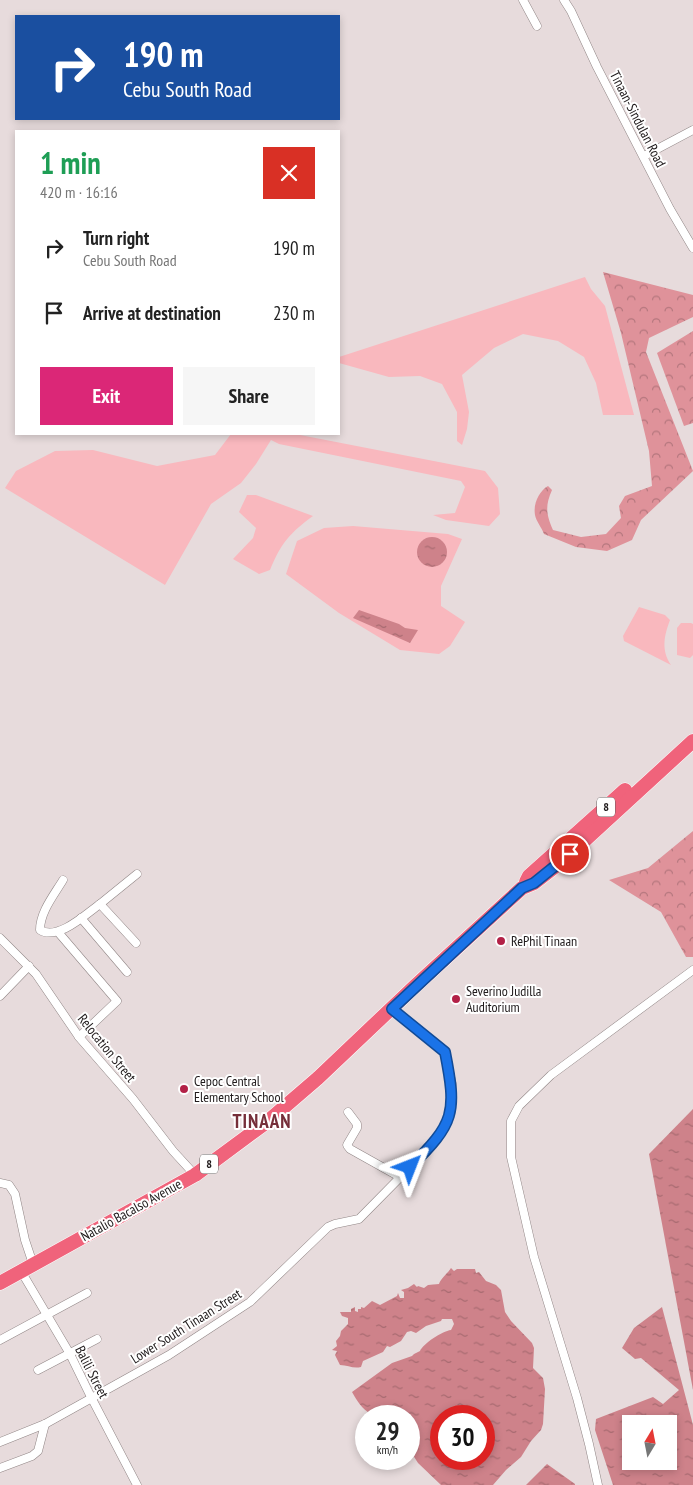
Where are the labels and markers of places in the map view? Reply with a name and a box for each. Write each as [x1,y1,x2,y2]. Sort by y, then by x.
pin [549,833,591,875]
place label: RePhil Tinaan [511,932,577,950]
marker: RePhil Tinaan [495,935,507,947]
place label: Severino Judilla Auditorium [466,982,541,1016]
marker: Severino Judilla Auditorium [450,993,462,1005]
place label: Cepoc Central Elementary School [194,1072,284,1106]
marker: Cepoc Central Elementary School [178,1083,190,1095]

